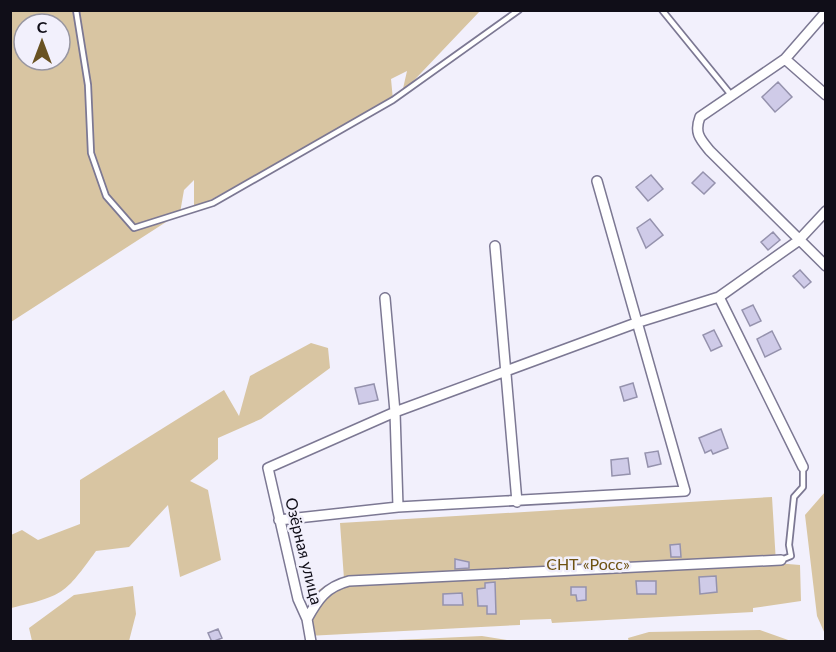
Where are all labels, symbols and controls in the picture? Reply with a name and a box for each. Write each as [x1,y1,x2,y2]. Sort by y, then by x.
north arrow [12,12,72,72]
text: С [37,17,48,36]
street label: Озёрная улица [282,495,327,606]
park label: СНТ «Росс» [546,554,630,573]

